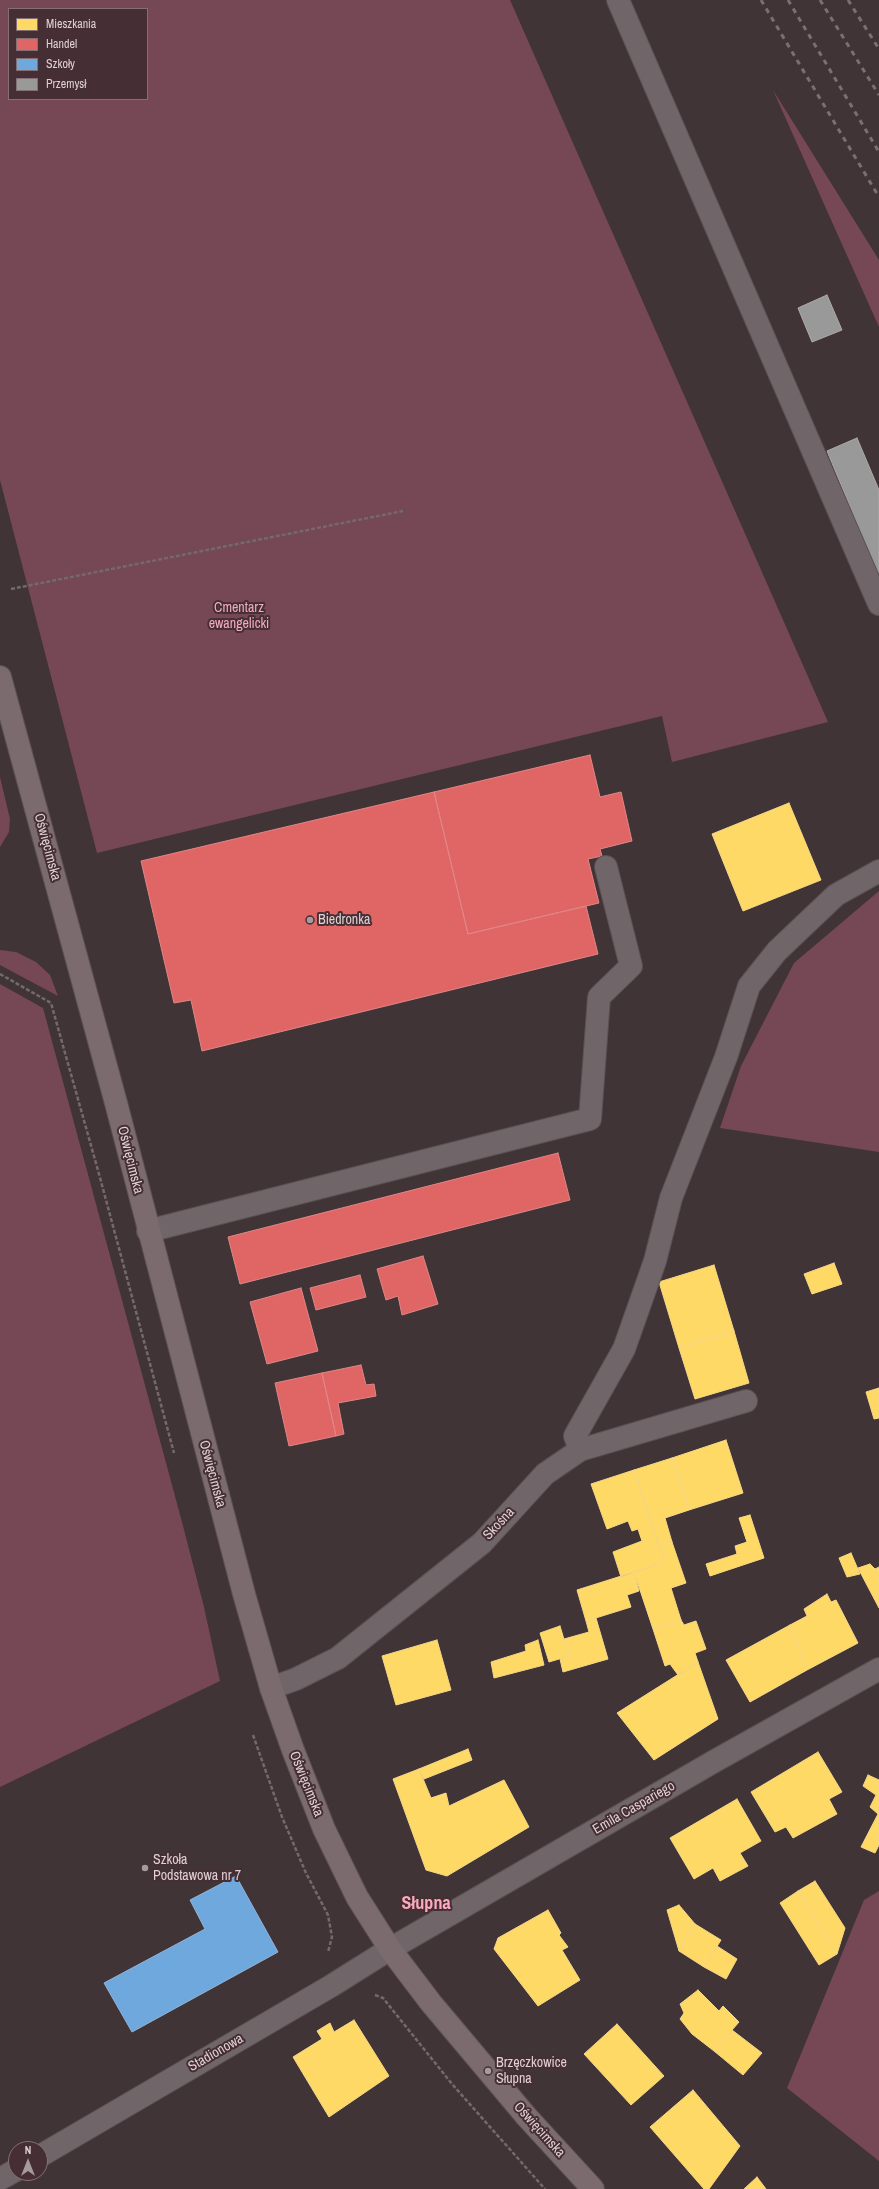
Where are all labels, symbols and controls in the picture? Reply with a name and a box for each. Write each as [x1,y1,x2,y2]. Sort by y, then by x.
legend [8,8,148,100]
text: Mieszkania [46,16,96,32]
text: Handel [46,36,77,52]
text: Szkoły [46,56,75,72]
text: Przemysł [46,76,86,92]
park label: Cmentarz ewangelicki [209,600,269,632]
street label: Oświęcimska [30,812,64,882]
place label: Biedronka [318,912,370,928]
marker: Biedronka [305,915,315,925]
street label: Oświęcimska [114,1125,146,1195]
street label: Oświęcimska [195,1439,229,1509]
street label: Skośna [480,1504,518,1544]
street label: Oświęcimska [285,1749,327,1819]
street label: Emila Caspariego [590,1778,678,1838]
place label: Szkoła Podstawowa nr 7 [153,1852,241,1884]
marker: Szkoła Podstawowa nr 7 [140,1863,150,1873]
district label: Słupna [401,1893,451,1915]
street label: Stadionowa [186,2031,246,2075]
place label: Brzęczkowice Słupna [496,2055,567,2088]
marker: Brzęczkowice Słupna [483,2066,493,2076]
street label: Oświęcimska [510,2099,568,2161]
north arrow [8,2141,48,2181]
text: N [25,2143,31,2157]

